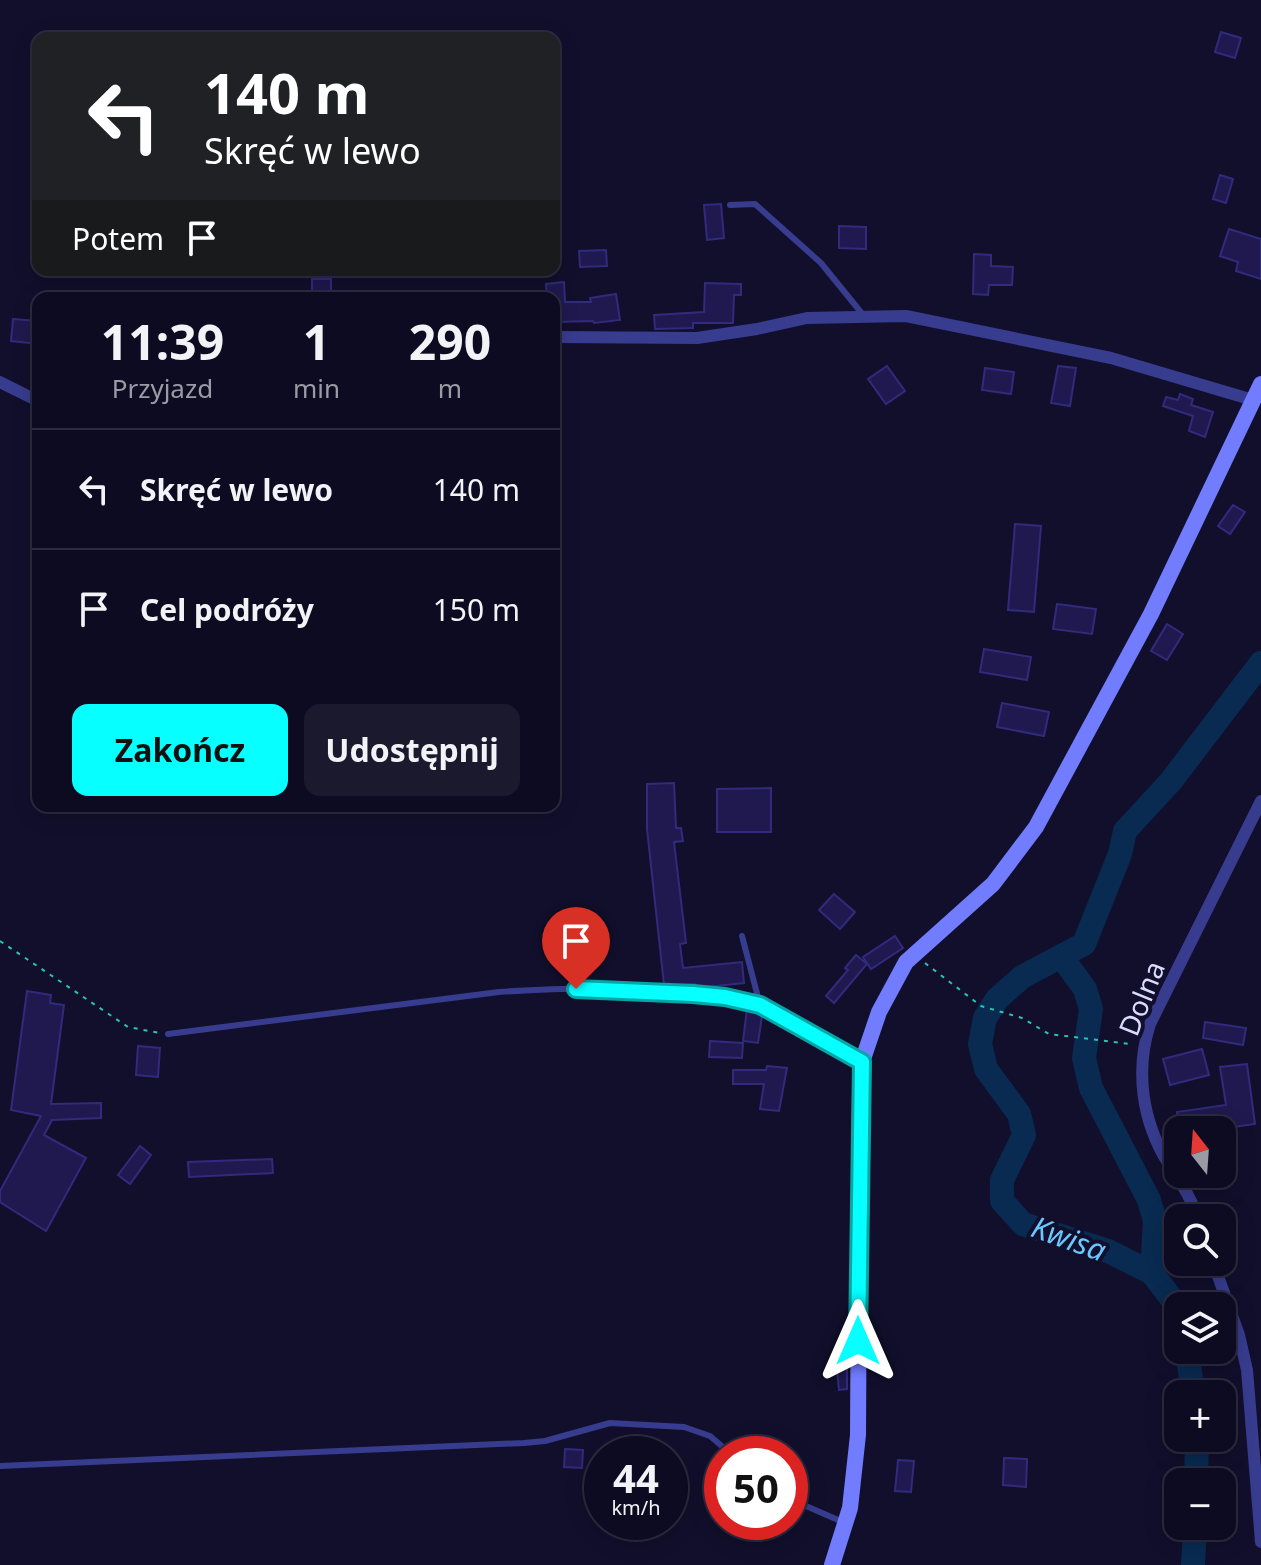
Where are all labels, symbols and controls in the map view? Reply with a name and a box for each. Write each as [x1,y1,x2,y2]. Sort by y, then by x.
text: 140 m [204,54,369,130]
icon: left [72,64,176,168]
text: Skręć w lewo [204,126,421,175]
icon: arrive [180,216,224,260]
text: Potem [72,218,164,259]
text: 11:39 [101,309,224,374]
text: 1 [303,309,330,374]
text: 290 [409,309,491,374]
text: Przyjazd [112,370,213,406]
text: min [293,370,340,406]
text: m [438,370,462,406]
icon: left [72,467,116,511]
text: Skręć w lewo [140,469,333,510]
text: 140 m [433,469,520,510]
icon: arrive [72,587,116,631]
text: Cel podróży [140,589,314,630]
text: 150 m [433,589,520,630]
button: Zakończ [72,704,288,796]
button: Udostępnij [304,704,520,796]
pin [542,907,610,989]
icon: arrive [554,919,598,963]
street label: Dolna [1109,955,1173,1041]
north arrow [1164,1116,1236,1188]
map controls [1164,1116,1236,1540]
button: search [1164,1204,1236,1276]
water label: Kwisa [1026,1206,1112,1270]
button: layers [1164,1292,1236,1364]
position arrow [816,1299,900,1383]
button: + [1164,1380,1236,1452]
speed limit sign: 50 [704,1436,808,1540]
text: 44 [613,1450,659,1505]
button: − [1164,1468,1236,1540]
text: km/h [611,1494,661,1521]

